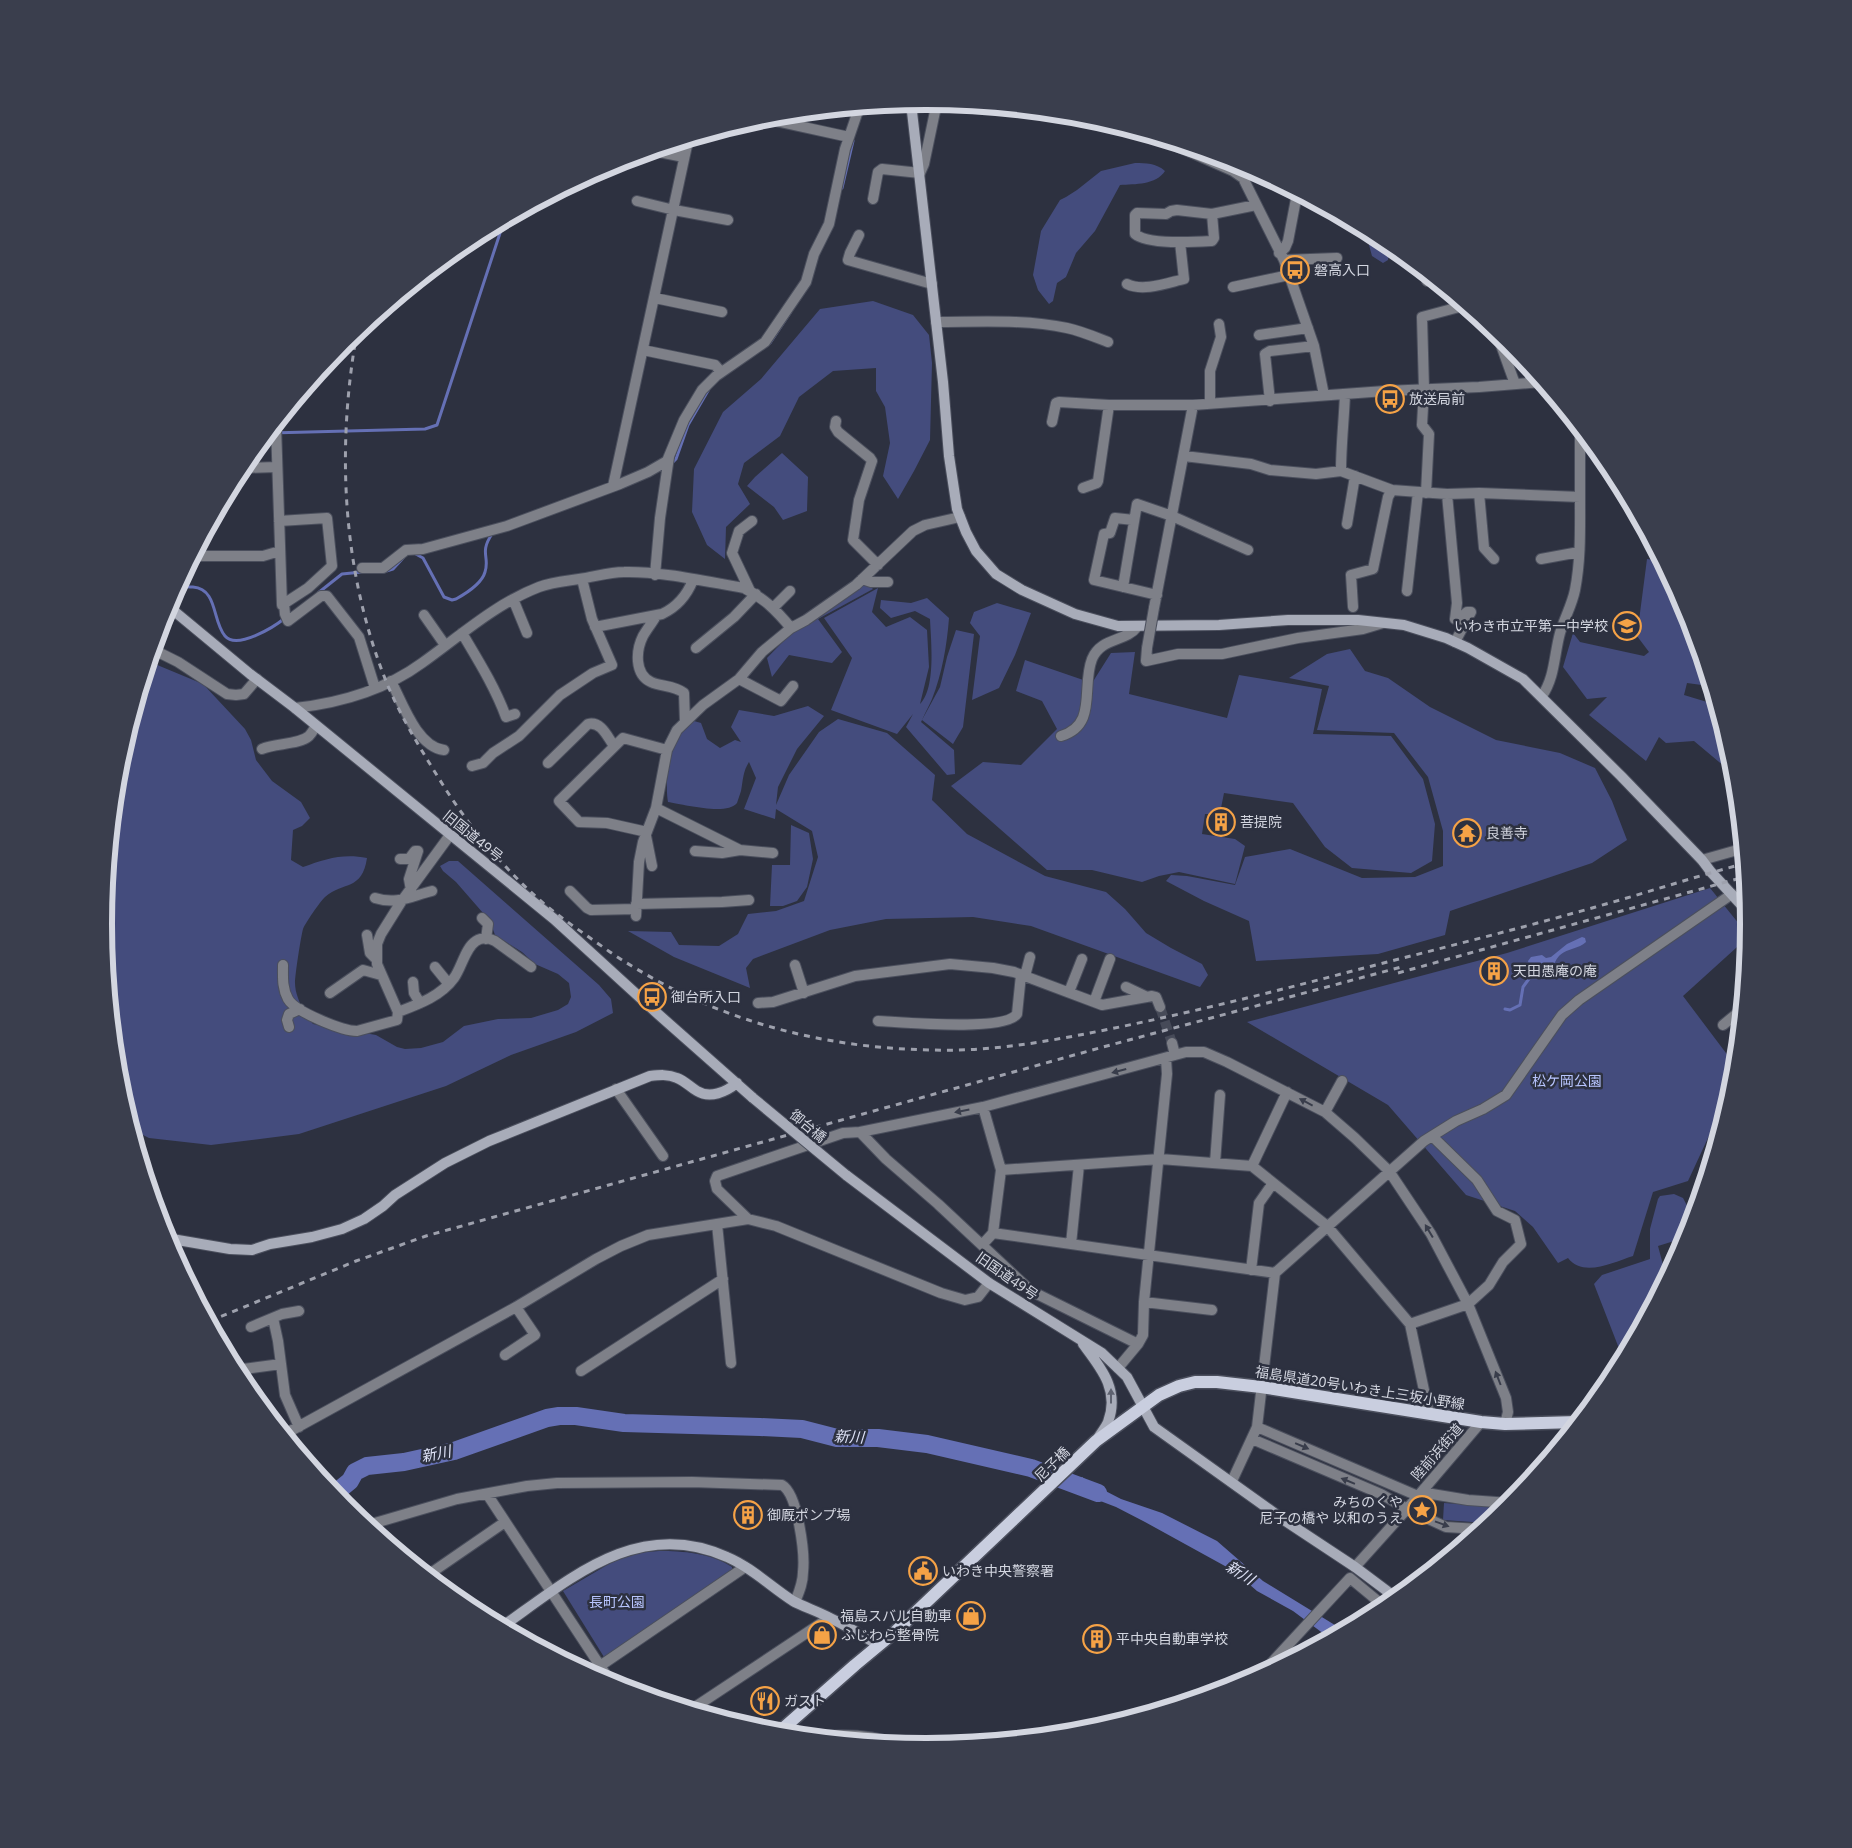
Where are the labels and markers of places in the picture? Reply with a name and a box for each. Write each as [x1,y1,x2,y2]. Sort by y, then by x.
bus stop icon: 磐高入口 [1280,255,1310,285]
place label: 磐高入口 [1314,260,1370,279]
bus stop icon: 放送局前 [1375,384,1405,414]
place label: 放送局前 [1409,389,1465,408]
school or university icon: いわき市立平第一中学校 [1612,611,1642,641]
place label: いわき市立平第一中学校 [1454,616,1608,635]
building icon: 菩提院 [1206,807,1236,837]
place label: 菩提院 [1240,812,1282,831]
temple icon: 良善寺 [1452,818,1482,848]
place label: 良善寺 [1486,823,1528,842]
building icon: 天田愚庵の庵 [1479,956,1509,986]
place label: 天田愚庵の庵 [1513,961,1597,980]
bus stop icon: 御台所入口 [637,982,667,1012]
place label: 御台所入口 [671,987,741,1006]
place label: みちのくや 尼子の橋や 以和のうえ [1259,1492,1403,1527]
place icon: みちのくや 尼子の橋や 以和のうえ [1407,1495,1437,1525]
building icon: 御厩ポンプ場 [733,1500,763,1530]
place label: 御厩ポンプ場 [767,1505,851,1524]
public building icon: いわき中央警察署 [908,1556,938,1586]
place label: いわき中央警察署 [942,1561,1054,1580]
shop icon: 福島スバル自動車 [956,1601,986,1631]
place label: 福島スバル自動車 [840,1606,952,1625]
shop icon: ふじわら整骨院 [807,1620,837,1650]
building icon: 平中央自動車学校 [1082,1624,1112,1654]
place label: ふじわら整骨院 [841,1625,939,1644]
place label: 平中央自動車学校 [1116,1629,1228,1648]
restaurant icon: ガスト [750,1686,780,1716]
place label: ガスト [784,1691,826,1710]

